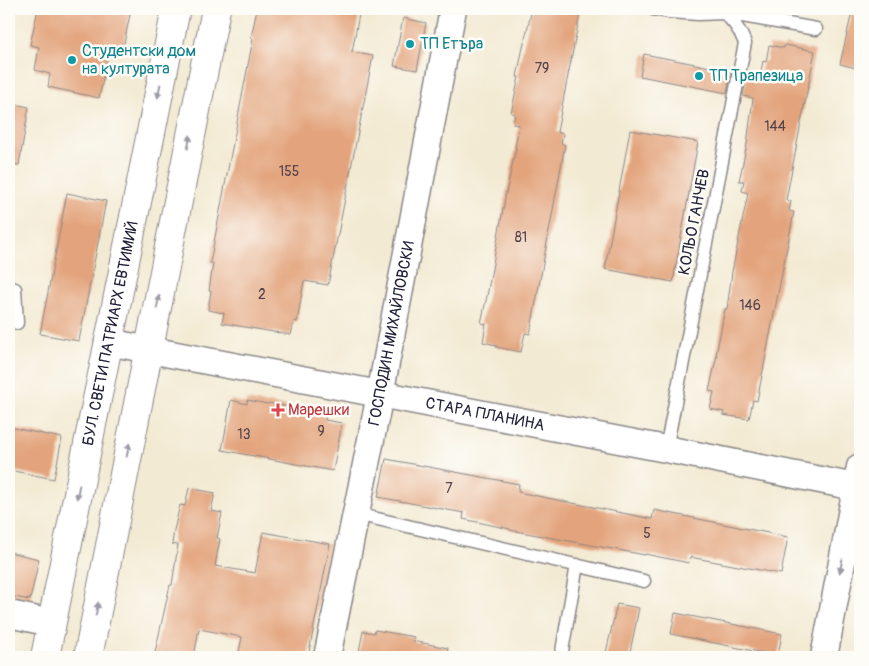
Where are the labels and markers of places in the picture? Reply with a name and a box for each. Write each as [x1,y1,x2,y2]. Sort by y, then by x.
place label: ТП Етъра [420,34,483,54]
marker: ТП Етъра [404,38,416,50]
place label: Студентски дом на културата [82,41,196,79]
marker: Студентски дом на културата [66,54,78,66]
place label: ТП Трапезица [709,66,803,86]
marker: ТП Трапезица [693,70,705,82]
place label: Марешки [288,400,349,420]
marker: Марешки [272,404,284,416]

